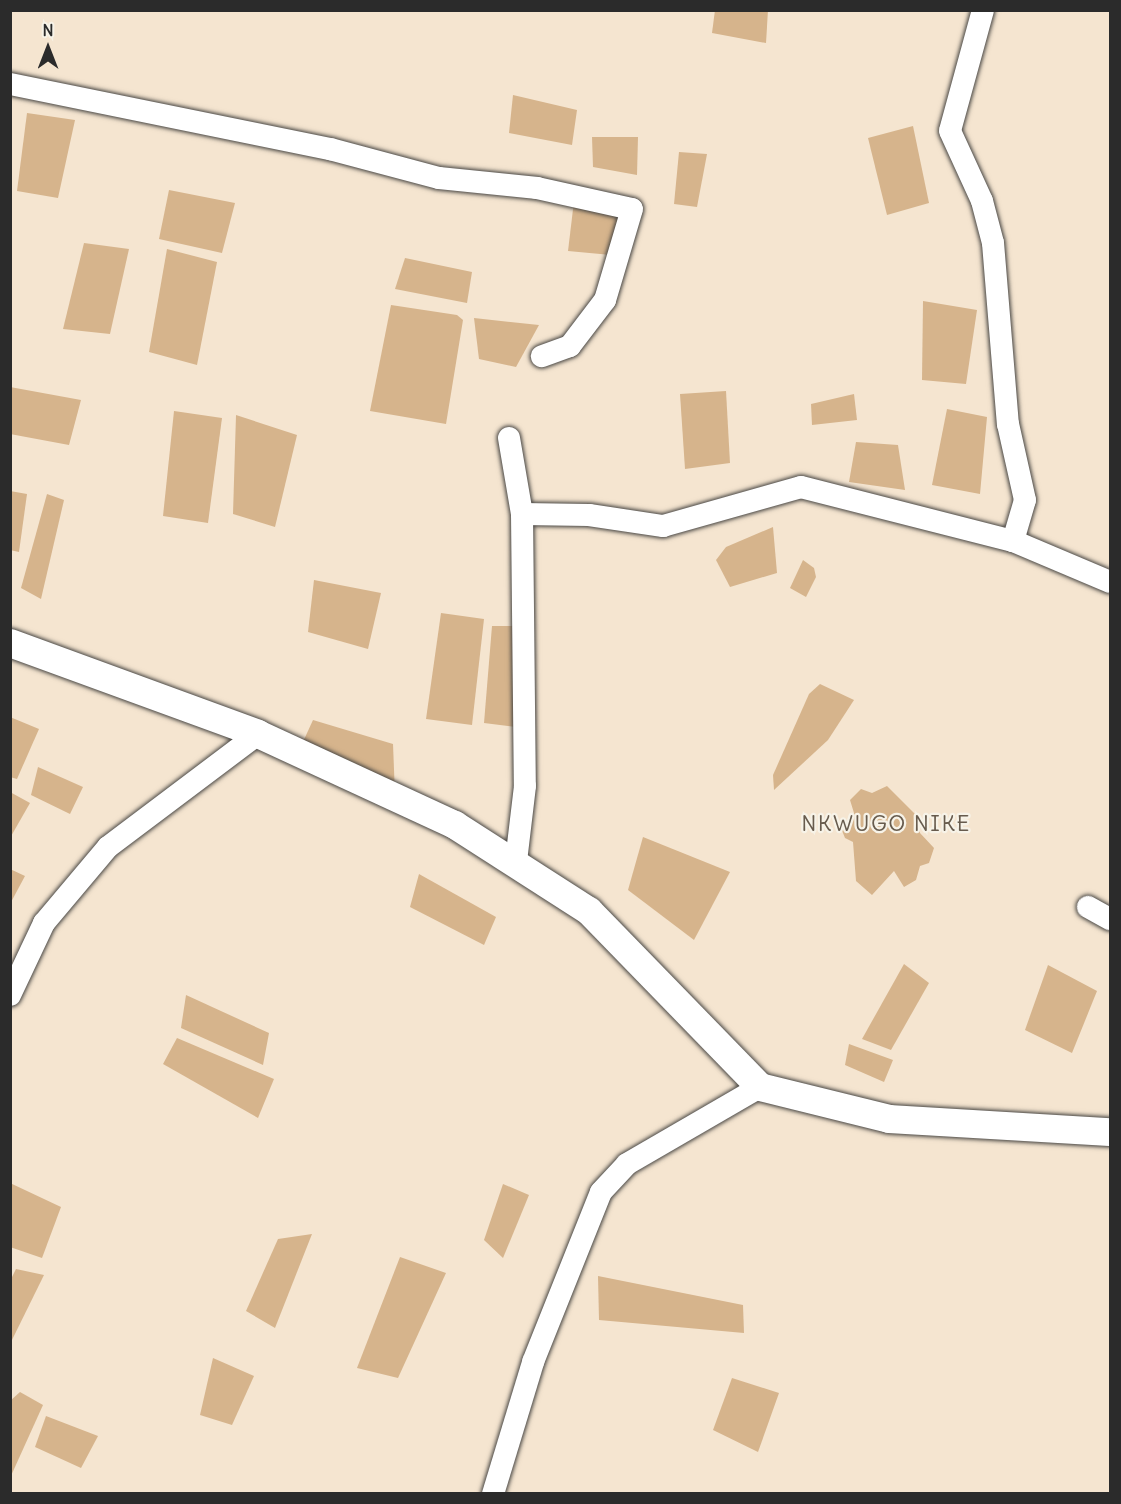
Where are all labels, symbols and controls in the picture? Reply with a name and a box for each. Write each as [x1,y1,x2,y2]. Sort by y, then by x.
north arrow [18,18,78,78]
text: N [42,20,54,40]
district label: NKWUGO NIKE [801,811,971,837]

